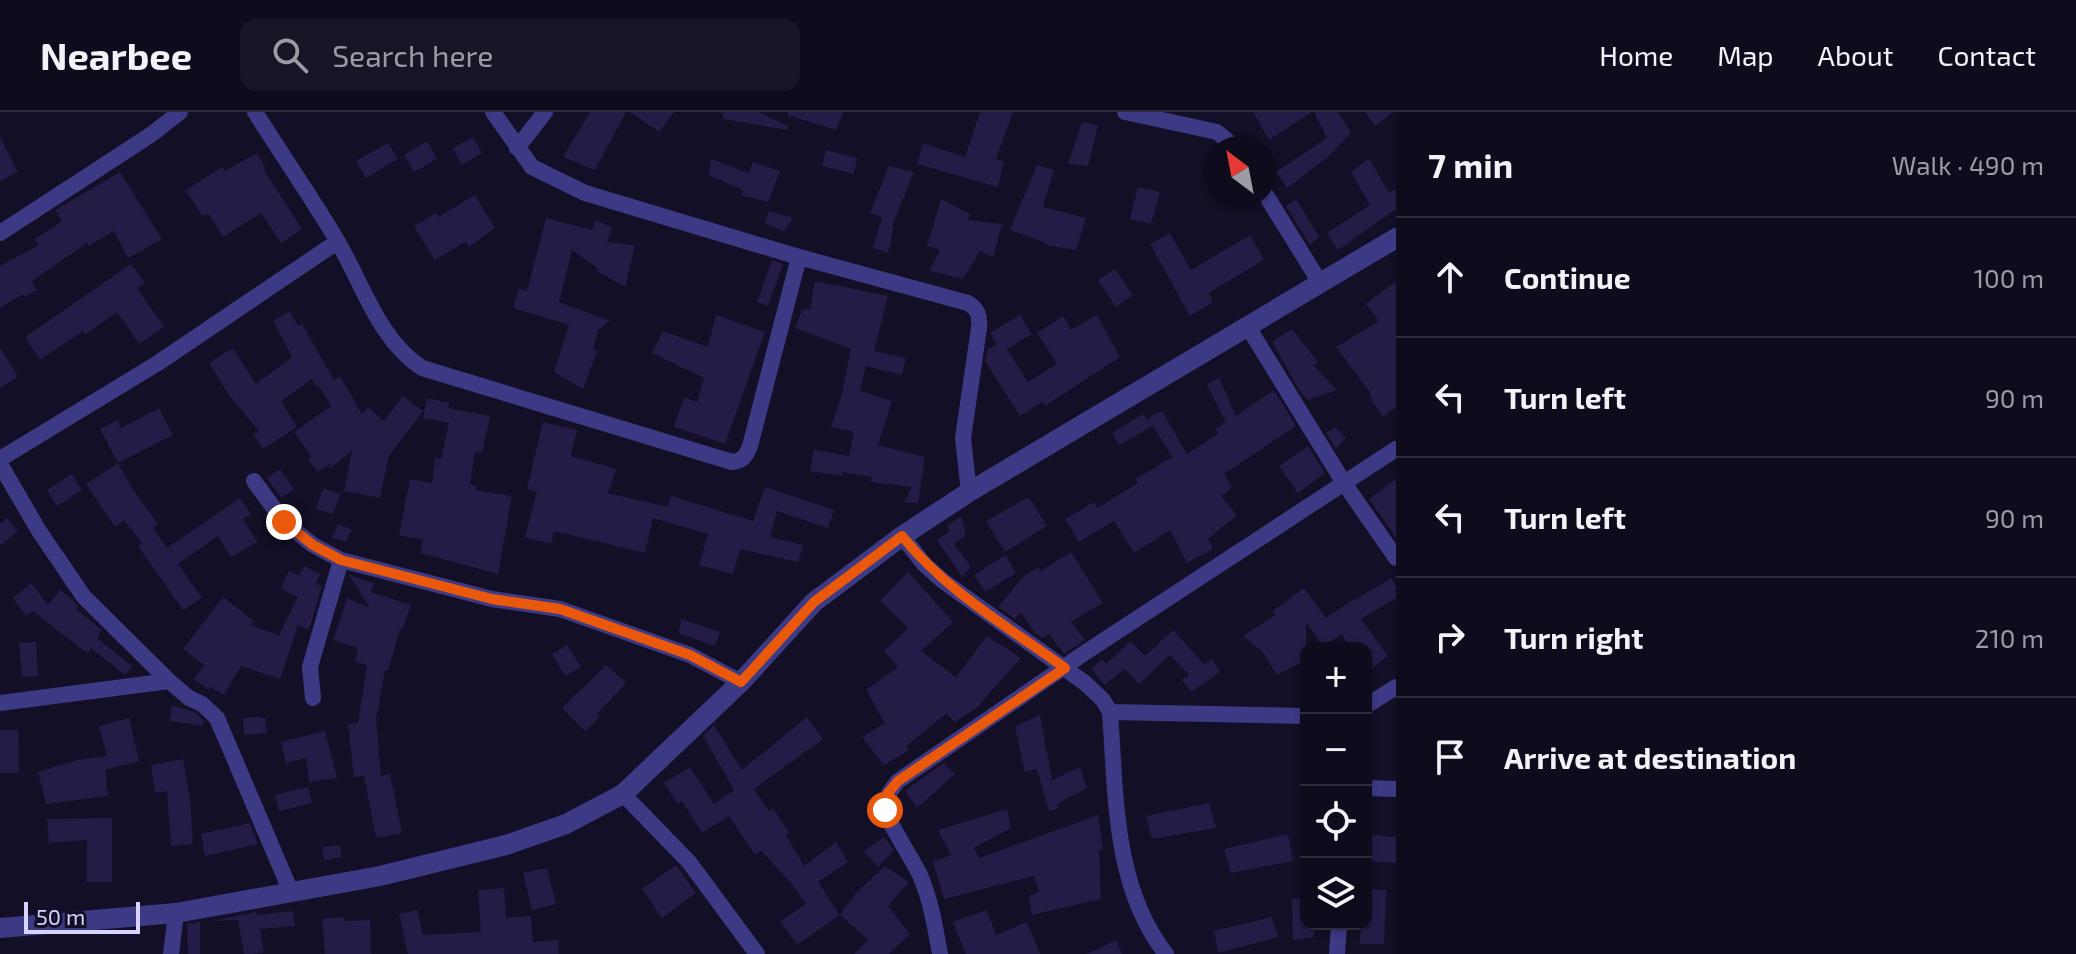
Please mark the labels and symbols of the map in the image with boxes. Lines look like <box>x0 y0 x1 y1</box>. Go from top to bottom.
north arrow <box>1204 136 1276 208</box>
route end <box>266 504 302 540</box>
route start <box>867 792 903 828</box>
scale bar <box>24 898 140 934</box>

